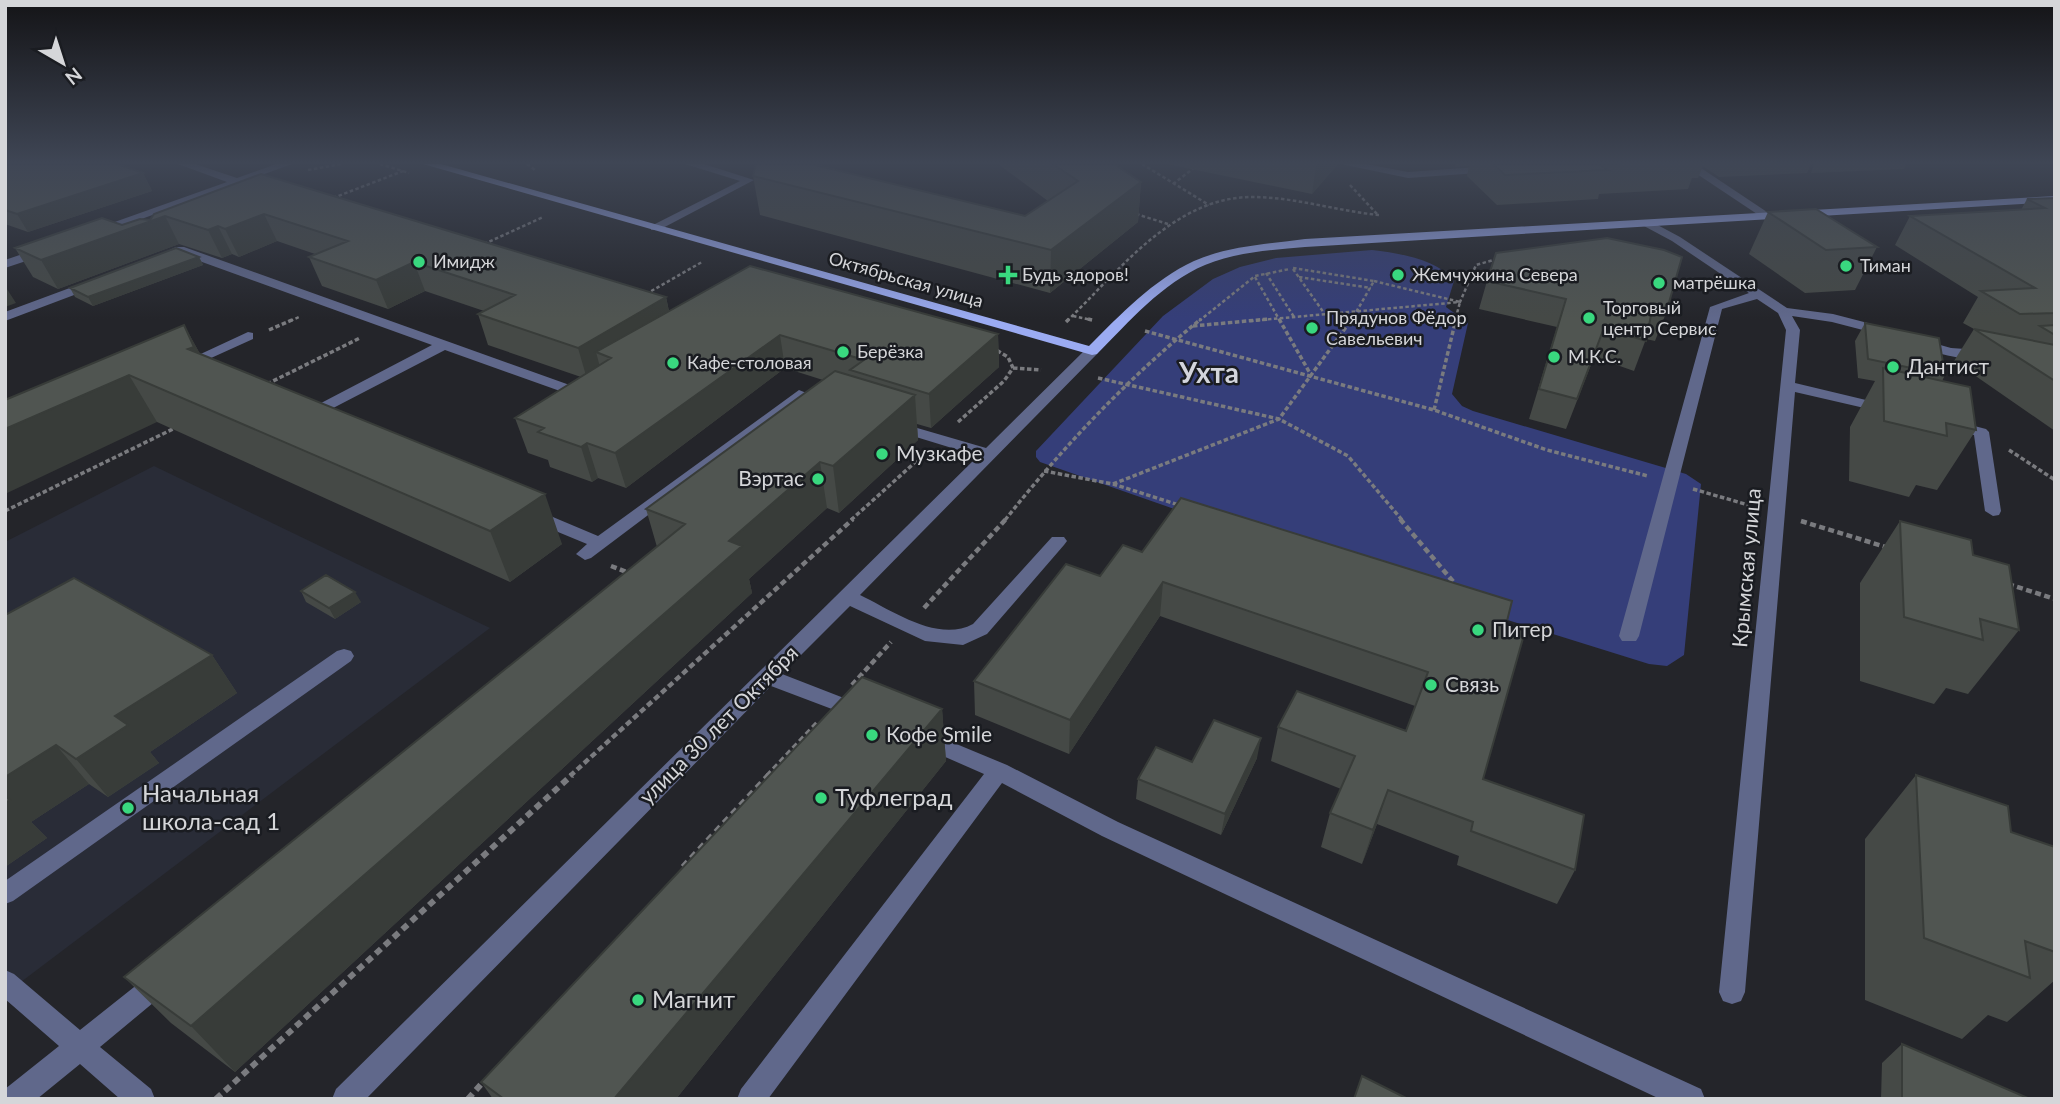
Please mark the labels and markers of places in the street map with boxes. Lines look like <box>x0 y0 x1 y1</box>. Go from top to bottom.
place label: Имидж <box>433 250 495 272</box>
marker: Имидж <box>411 254 427 270</box>
place label: Тиман <box>1860 254 1911 276</box>
marker: Тиман <box>1838 258 1854 274</box>
place label: Будь здоров! <box>1022 263 1129 285</box>
place label: Жемчужина Севера <box>1412 263 1578 285</box>
marker: Будь здоров! <box>1000 267 1016 283</box>
marker: Жемчужина Севера <box>1390 267 1406 283</box>
place label: матрёшка <box>1673 271 1756 293</box>
marker: матрёшка <box>1651 275 1667 291</box>
place label: Торговый центр Сервис <box>1603 296 1717 339</box>
place label: Прядунов Фёдор Савельевич <box>1326 306 1467 349</box>
marker: Торговый центр Сервис <box>1581 310 1597 326</box>
marker: Прядунов Фёдор Савельевич <box>1304 320 1320 336</box>
place label: Берёзка <box>857 340 924 362</box>
marker: Берёзка <box>835 344 851 360</box>
place label: М.К.С. <box>1568 345 1621 367</box>
marker: М.К.С. <box>1546 349 1562 365</box>
place label: Кафе-столовая <box>687 351 812 373</box>
place label: Дантист <box>1907 353 1989 378</box>
marker: Кафе-столовая <box>665 355 681 371</box>
marker: Дантист <box>1885 359 1901 375</box>
place label: Музкафе <box>896 440 983 465</box>
marker: Музкафе <box>874 446 890 462</box>
place label: Вэртас <box>738 465 804 490</box>
marker: Вэртас <box>810 471 826 487</box>
place label: Питер <box>1492 616 1552 641</box>
marker: Питер <box>1470 622 1486 638</box>
place label: Связь <box>1445 671 1499 696</box>
marker: Связь <box>1423 677 1439 693</box>
place label: Кофе Smile <box>886 721 992 746</box>
marker: Кофе Smile <box>864 727 880 743</box>
place label: Начальная школа-сад 1 <box>142 778 280 835</box>
place label: Туфлеград <box>835 782 953 811</box>
marker: Туфлеград <box>813 790 829 806</box>
marker: Начальная школа-сад 1 <box>120 800 136 816</box>
place label: Магнит <box>652 984 735 1013</box>
marker: Магнит <box>630 992 646 1008</box>

